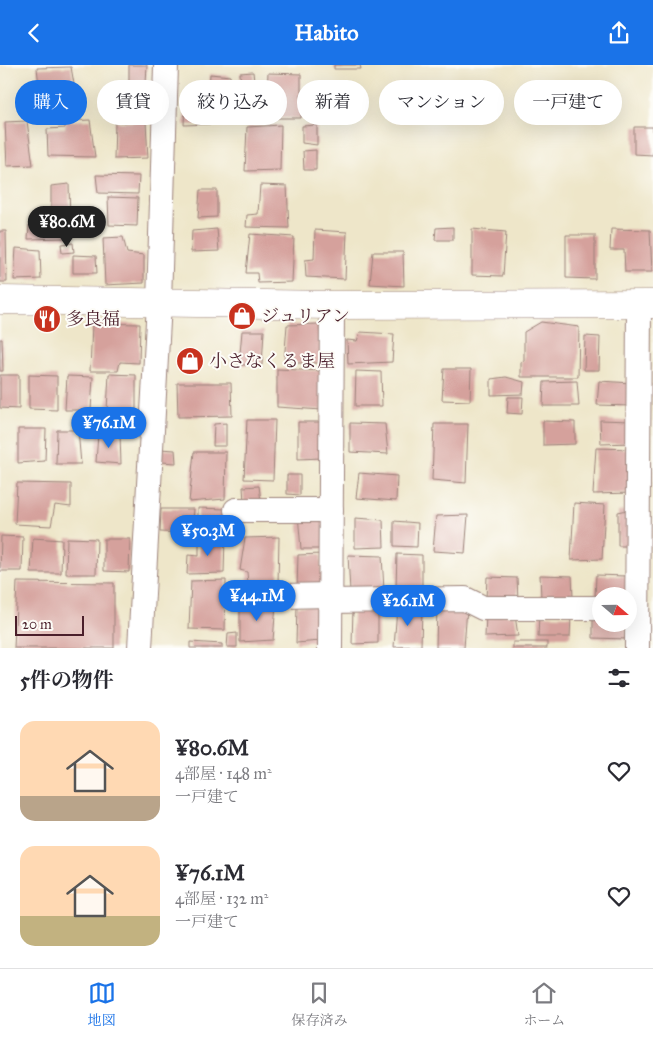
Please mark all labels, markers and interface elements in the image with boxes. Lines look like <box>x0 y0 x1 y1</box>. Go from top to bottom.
icon: back <box>20 19 48 47</box>
text: Habito <box>295 19 358 46</box>
icon: share <box>605 19 633 47</box>
chip: 購入 <box>15 80 87 125</box>
chip: 賃貸 <box>97 80 169 125</box>
chip: 絞り込み <box>179 80 287 125</box>
chip: 新着 <box>297 80 369 125</box>
chip: マンション <box>379 80 504 125</box>
chip: 一戸建て <box>514 80 622 125</box>
pin: ¥80.6M <box>26 205 108 248</box>
text: ¥80.6M <box>39 212 95 231</box>
shop icon: ジュリアン <box>227 301 257 331</box>
restaurant icon: 多良福 <box>32 304 62 334</box>
place label: ジュリアン <box>261 305 350 327</box>
place label: 多良福 <box>66 308 120 330</box>
shop icon: 小さなくるま屋 <box>175 346 205 376</box>
place label: 小さなくるま屋 <box>209 350 335 372</box>
pin: ¥76.1M <box>68 407 150 449</box>
text: ¥76.1M <box>82 413 136 432</box>
pin: ¥50.3M <box>167 515 249 557</box>
text: ¥50.3M <box>181 521 235 540</box>
pin: ¥44.1M <box>216 579 298 622</box>
pin: ¥26.1M <box>367 585 449 627</box>
text: ¥44.1M <box>230 586 284 605</box>
north arrow <box>592 587 638 633</box>
map controls <box>592 587 637 632</box>
text: ¥26.1M <box>382 591 434 610</box>
scale bar <box>15 613 84 636</box>
text: 20 m <box>22 616 52 633</box>
icon: filters <box>605 664 633 692</box>
text: 5件の物件 <box>20 667 114 693</box>
text: ¥80.6M <box>175 735 249 761</box>
icon: home <box>60 741 120 801</box>
icon: heart <box>605 757 633 785</box>
text: 4部屋 · 148 m² <box>175 764 272 783</box>
text: 一戸建て <box>175 787 239 806</box>
text: ¥76.1M <box>175 860 245 886</box>
icon: home <box>60 866 120 926</box>
icon: heart <box>605 882 633 910</box>
text: 4部屋 · 132 m² <box>175 889 268 908</box>
text: 一戸建て <box>175 912 239 931</box>
tab: 地図 <box>88 979 116 1029</box>
tab: 保存済み <box>291 979 347 1029</box>
tab: ホーム <box>523 979 565 1029</box>

